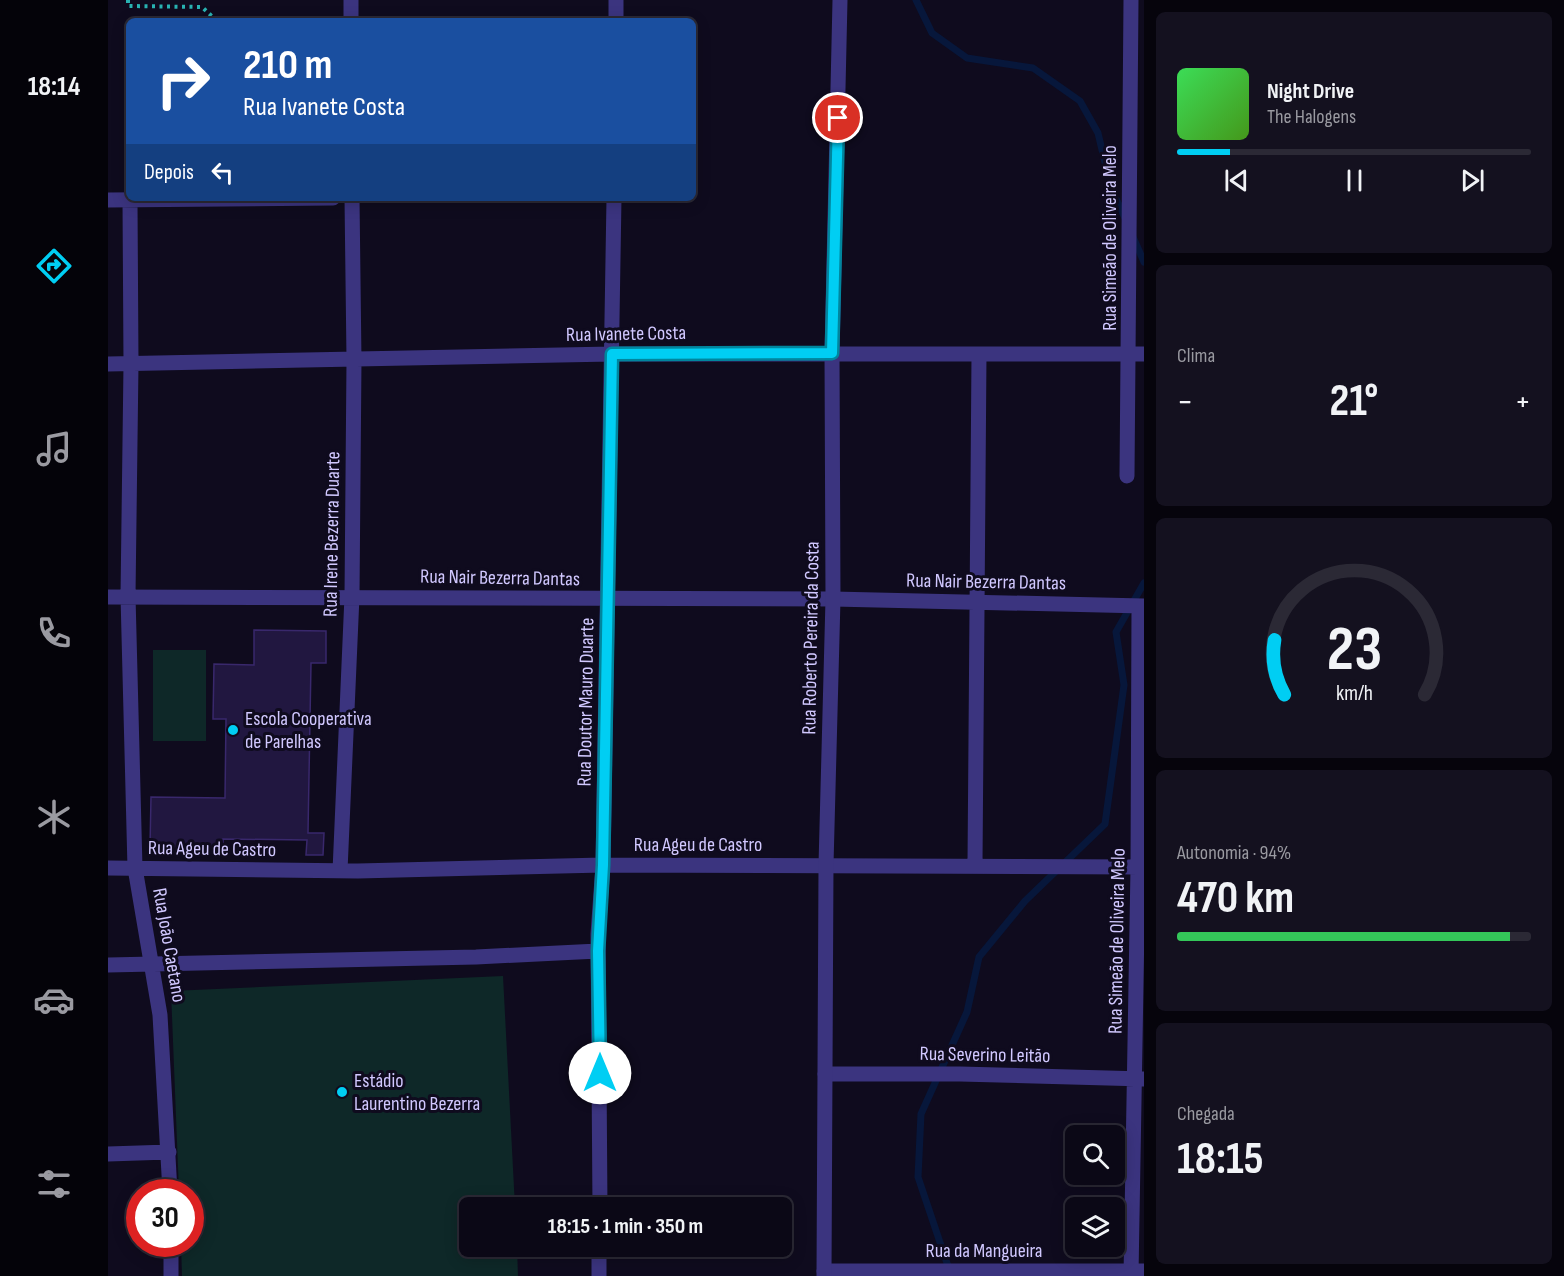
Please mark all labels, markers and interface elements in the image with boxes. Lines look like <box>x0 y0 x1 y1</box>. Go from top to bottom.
text: 210 m <box>243 40 332 91</box>
icon: right <box>144 42 222 120</box>
text: 18:14 <box>28 71 80 103</box>
text: Night Drive <box>1267 78 1354 105</box>
text: Rua Ivanete Costa <box>243 91 405 123</box>
pin <box>812 92 863 143</box>
icon: arrive <box>821 101 854 134</box>
text: The Halogens <box>1267 105 1356 129</box>
street label: Rua Simeão de Oliveira Melo <box>1098 145 1122 331</box>
icon: left <box>206 156 239 189</box>
text: Depois <box>144 159 194 186</box>
icon: previous <box>1220 164 1253 197</box>
icon: pause <box>1338 164 1371 197</box>
icon: next <box>1456 164 1489 197</box>
icon: directions <box>33 245 75 287</box>
street label: Rua Ivanete Costa <box>566 321 686 347</box>
text: Clima <box>1177 344 1215 368</box>
text: 21° <box>1330 374 1378 429</box>
text: − <box>1177 382 1193 422</box>
text: + <box>1515 382 1531 422</box>
icon: music <box>33 428 75 470</box>
street label: Rua Irene Bezerra Duarte <box>319 451 345 617</box>
street label: Rua Roberto Pereira da Costa <box>797 541 825 735</box>
street label: Rua Nair Bezerra Dantas <box>420 565 580 591</box>
street label: Rua Nair Bezerra Dantas <box>906 569 1066 595</box>
icon: phone <box>33 612 75 654</box>
text: 23 <box>1326 613 1382 688</box>
street label: Rua Doutor Mauro Duarte <box>573 617 599 787</box>
text: km/h <box>1335 681 1373 706</box>
place label: Escola Cooperativa de Parelhas <box>245 707 372 754</box>
marker: Escola Cooperativa de Parelhas <box>226 723 240 737</box>
icon: climate <box>33 796 75 838</box>
street label: Rua Ageu de Castro <box>634 833 762 857</box>
street label: Rua Ageu de Castro <box>148 836 276 862</box>
text: Autonomia · 94% <box>1177 841 1291 865</box>
street label: Rua Simeão de Oliveira Melo <box>1103 848 1131 1034</box>
text: 470 km <box>1177 871 1294 926</box>
street label: Rua João Caetano <box>147 886 191 1004</box>
icon: car <box>33 979 75 1021</box>
position arrow <box>568 1041 632 1105</box>
street label: Rua Severino Leitão <box>919 1042 1051 1068</box>
place label: Estádio Laurentino Bezerra <box>354 1069 480 1116</box>
marker: Estádio Laurentino Bezerra <box>335 1085 349 1099</box>
text: Chegada <box>1177 1102 1235 1126</box>
map controls <box>1065 1125 1125 1257</box>
button: search <box>1065 1125 1125 1185</box>
text: 18:15 <box>1177 1132 1263 1187</box>
icon: filters <box>33 1163 75 1205</box>
speed limit sign: 30 <box>126 1179 204 1257</box>
button: layers <box>1065 1197 1125 1257</box>
text: 18:15 · 1 min · 350 m <box>548 1213 703 1240</box>
street label: Rua da Mangueira <box>925 1239 1043 1263</box>

